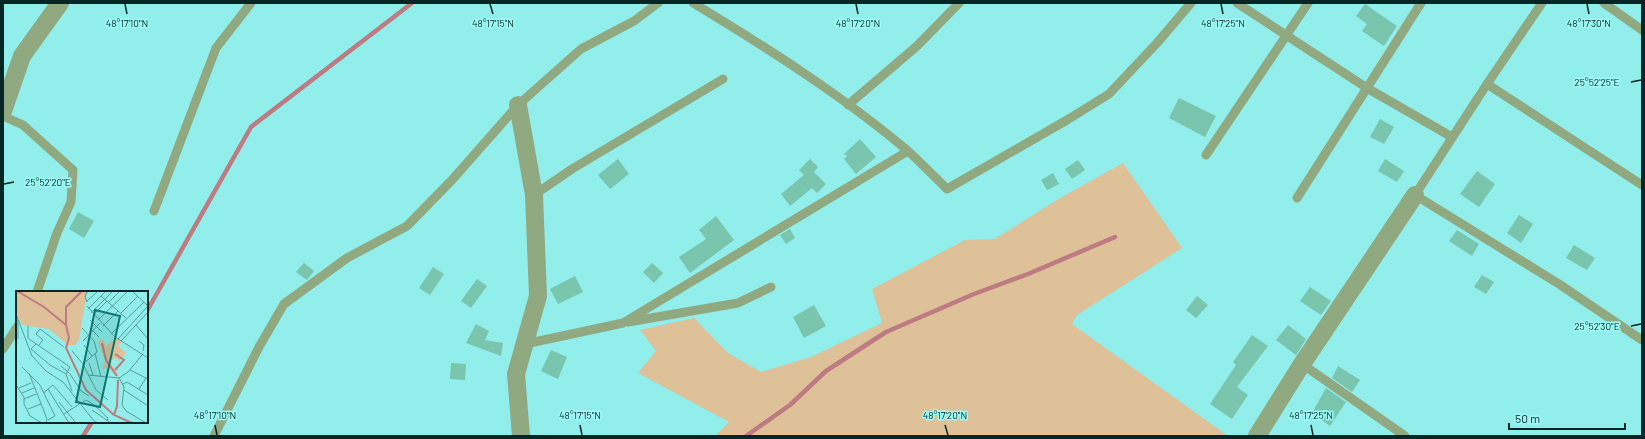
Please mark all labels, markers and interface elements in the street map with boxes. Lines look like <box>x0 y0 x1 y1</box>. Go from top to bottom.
text: 48°17'10"N <box>106 17 148 29</box>
text: 48°17'15"N <box>472 17 514 29</box>
text: 48°17'20"N <box>836 17 880 29</box>
text: 48°17'25"N <box>1201 17 1245 29</box>
text: 48°17'30"N <box>1567 17 1611 29</box>
text: 25°52'25"E <box>1574 76 1620 88</box>
text: 25°52'20"E <box>25 176 71 188</box>
inset map <box>16 291 148 423</box>
text: 25°52'30"E <box>1574 320 1620 332</box>
scale bar <box>1509 405 1625 431</box>
text: 48°17'10"N <box>194 409 236 421</box>
text: 48°17'15"N <box>559 409 601 421</box>
text: 48°17'20"N <box>923 409 967 421</box>
text: 48°17'25"N <box>1289 409 1333 421</box>
text: 50 m <box>1515 411 1540 425</box>

